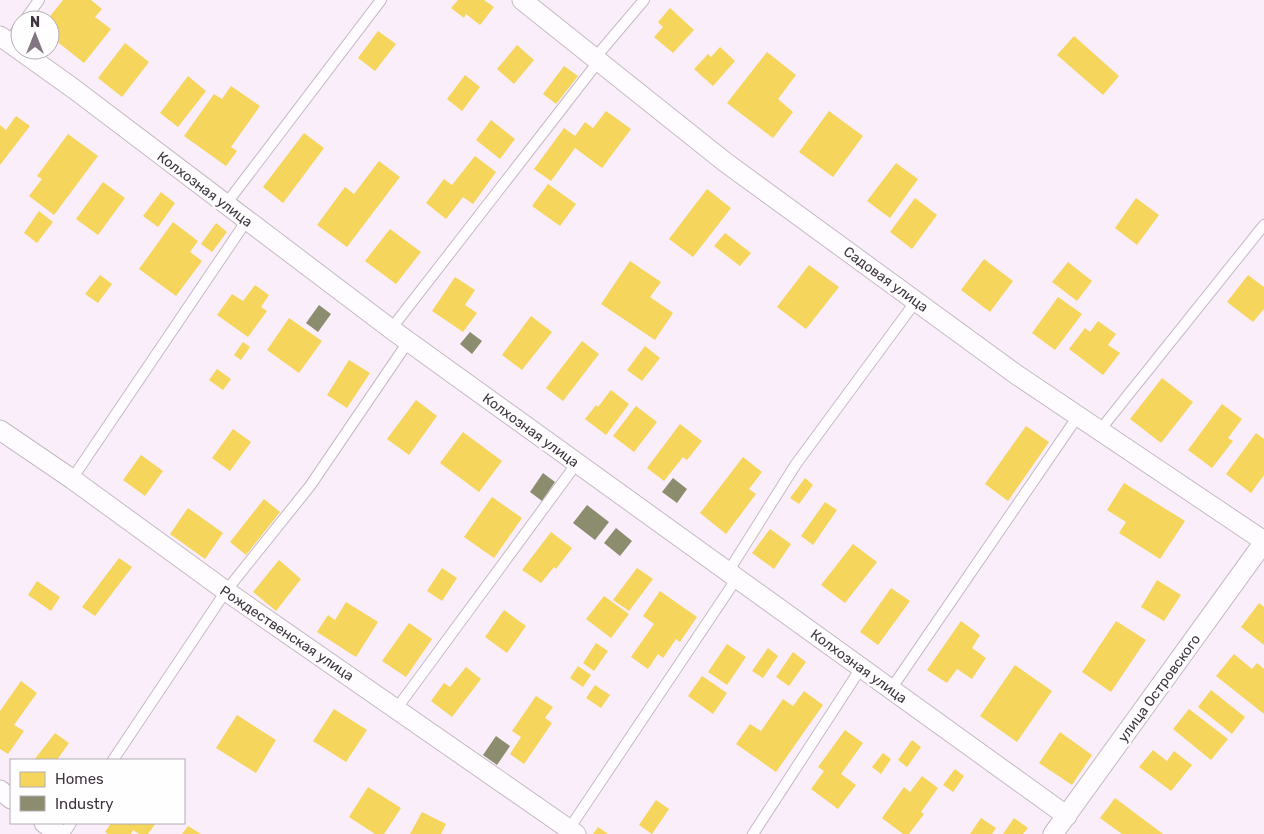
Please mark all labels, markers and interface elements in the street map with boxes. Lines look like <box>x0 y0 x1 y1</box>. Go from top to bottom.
north arrow <box>10 10 60 60</box>
text: N <box>30 14 40 31</box>
street label: Колхозная улица <box>154 148 256 231</box>
street label: Садовая улица <box>840 243 931 316</box>
street label: Колхозная улица <box>479 390 582 471</box>
street label: Рождественская улица <box>217 582 357 685</box>
street label: Колхозная улица <box>807 626 910 707</box>
street label: улица Островского <box>1115 631 1204 746</box>
legend <box>10 759 185 824</box>
text: Homes <box>55 770 104 788</box>
text: Industry <box>55 795 114 813</box>

